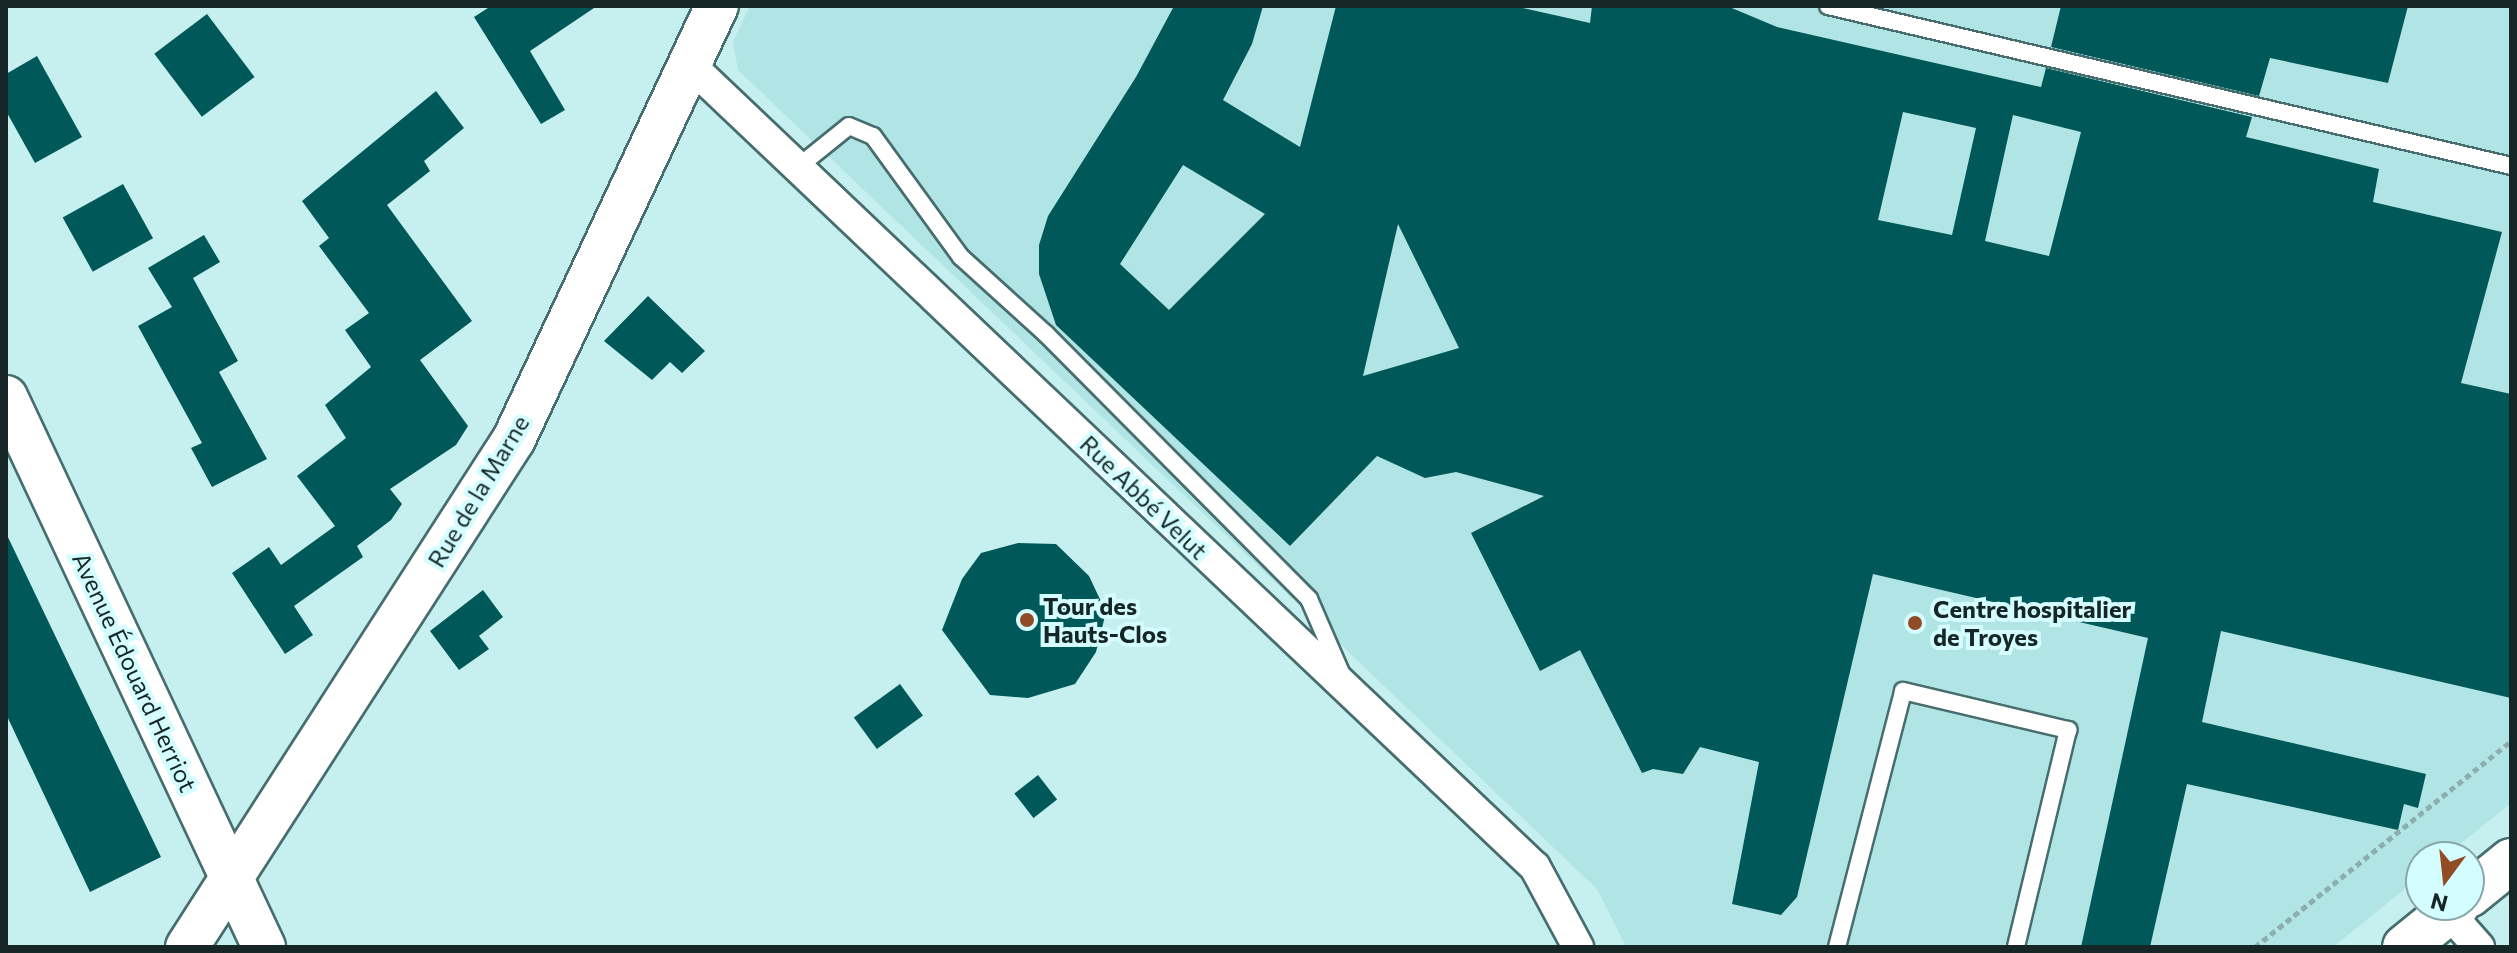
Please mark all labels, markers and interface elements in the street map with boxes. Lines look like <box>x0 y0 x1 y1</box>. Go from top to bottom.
street label: Rue de la Marne <box>421 410 535 572</box>
street label: Rue Abbé Velut <box>1074 429 1214 565</box>
street label: Avenue Édouard Herriot <box>67 548 203 796</box>
place label: Tour des Hauts-Clos <box>1043 592 1167 648</box>
place label: Centre hospitalier de Troyes <box>1933 595 2131 651</box>
marker: Tour des Hauts-Clos <box>1018 611 1036 629</box>
marker: Centre hospitalier de Troyes <box>1904 612 1926 634</box>
north arrow <box>2405 841 2485 921</box>
text: N <box>2428 888 2451 918</box>

